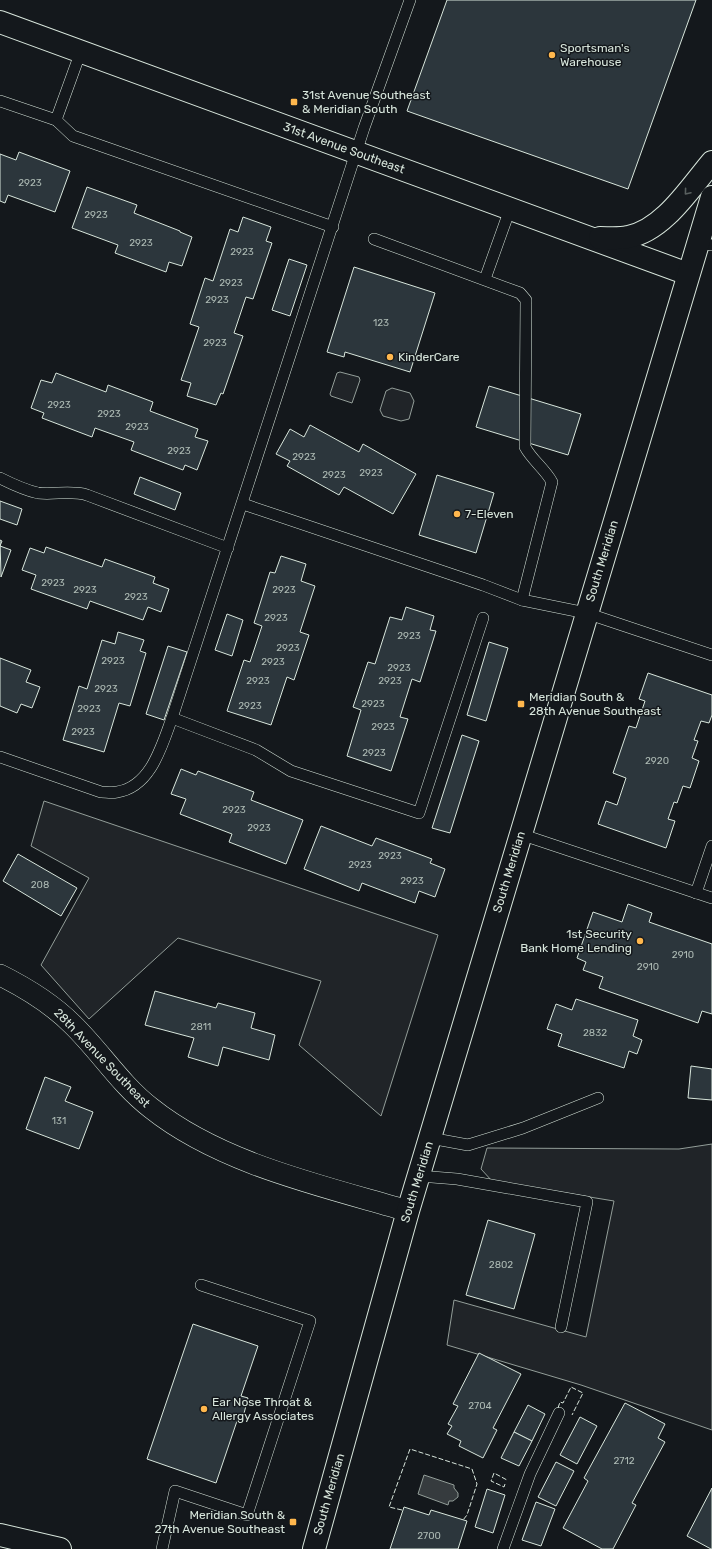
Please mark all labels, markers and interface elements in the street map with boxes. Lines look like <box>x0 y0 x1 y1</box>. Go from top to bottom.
place label: Sportsman's Warehouse <box>560 41 630 69</box>
marker: Sportsman's Warehouse <box>547 50 557 60</box>
place label: 31st Avenue Southeast & Meridian South <box>302 88 431 116</box>
marker: 31st Avenue Southeast & Meridian South <box>289 97 299 107</box>
street label: 31st Avenue Southeast <box>281 119 407 177</box>
house number: 2923 <box>18 177 42 189</box>
one-way arrow <box>684 187 691 195</box>
house number: 2923 <box>84 209 108 221</box>
house number: 2923 <box>129 237 153 249</box>
house number: 2923 <box>230 246 254 258</box>
house number: 2923 <box>219 277 243 289</box>
house number: 2923 <box>205 294 229 306</box>
house number: 123 <box>373 317 389 329</box>
house number: 2923 <box>203 337 227 349</box>
place label: KinderCare <box>398 350 460 364</box>
marker: KinderCare <box>385 352 395 362</box>
house number: 2923 <box>47 399 71 411</box>
house number: 2923 <box>97 408 121 420</box>
house number: 2923 <box>125 421 149 433</box>
house number: 2923 <box>167 445 191 457</box>
house number: 2923 <box>292 451 316 463</box>
house number: 2923 <box>359 467 383 479</box>
house number: 2923 <box>322 469 346 481</box>
place label: 7-Eleven <box>465 507 514 521</box>
marker: 7-Eleven <box>452 509 462 519</box>
street label: South Meridian <box>583 519 621 603</box>
house number: 2923 <box>41 577 65 589</box>
house number: 2923 <box>73 584 97 596</box>
house number: 2923 <box>272 584 296 596</box>
house number: 2923 <box>124 591 148 603</box>
house number: 2923 <box>264 612 288 624</box>
house number: 2923 <box>397 630 421 642</box>
house number: 2923 <box>276 642 300 654</box>
house number: 2923 <box>101 655 125 667</box>
house number: 2923 <box>261 656 285 668</box>
house number: 2923 <box>387 662 411 674</box>
house number: 2923 <box>246 675 270 687</box>
house number: 2923 <box>378 675 402 687</box>
house number: 2923 <box>94 683 118 695</box>
place label: Meridian South & 28th Avenue Southeast <box>529 690 661 718</box>
house number: 2923 <box>361 698 385 710</box>
marker: Meridian South & 28th Avenue Southeast <box>516 699 526 709</box>
house number: 2923 <box>238 700 262 712</box>
house number: 2923 <box>77 703 101 715</box>
house number: 2923 <box>371 721 395 733</box>
house number: 2923 <box>71 726 95 738</box>
house number: 2923 <box>362 747 386 759</box>
house number: 2920 <box>645 755 669 767</box>
house number: 2923 <box>222 804 246 816</box>
house number: 2923 <box>247 822 271 834</box>
street label: South Meridian <box>490 830 528 914</box>
house number: 2923 <box>378 850 402 862</box>
house number: 2923 <box>348 859 372 871</box>
house number: 2923 <box>400 875 424 887</box>
house number: 208 <box>31 879 49 891</box>
place label: 1st Security Bank Home Lending <box>520 927 632 955</box>
marker: 1st Security Bank Home Lending <box>635 936 645 946</box>
house number: 2910 <box>672 949 694 961</box>
house number: 2910 <box>637 961 659 973</box>
street label: 28th Avenue Southeast <box>51 1006 153 1111</box>
house number: 2811 <box>191 1021 211 1033</box>
house number: 2832 <box>583 1027 607 1039</box>
house number: 131 <box>52 1115 66 1127</box>
street label: South Meridian <box>398 1140 436 1224</box>
house number: 2802 <box>489 1259 513 1271</box>
place label: Ear Nose Throat & Allergy Associates <box>212 1395 314 1423</box>
house number: 2704 <box>468 1400 492 1412</box>
marker: Ear Nose Throat & Allergy Associates <box>199 1404 209 1414</box>
street label: South Meridian <box>311 1452 347 1536</box>
house number: 2712 <box>613 1455 635 1467</box>
place label: Meridian South & 27th Avenue Southeast <box>154 1508 286 1536</box>
marker: Meridian South & 27th Avenue Southeast <box>288 1517 298 1527</box>
house number: 2700 <box>417 1530 441 1542</box>

